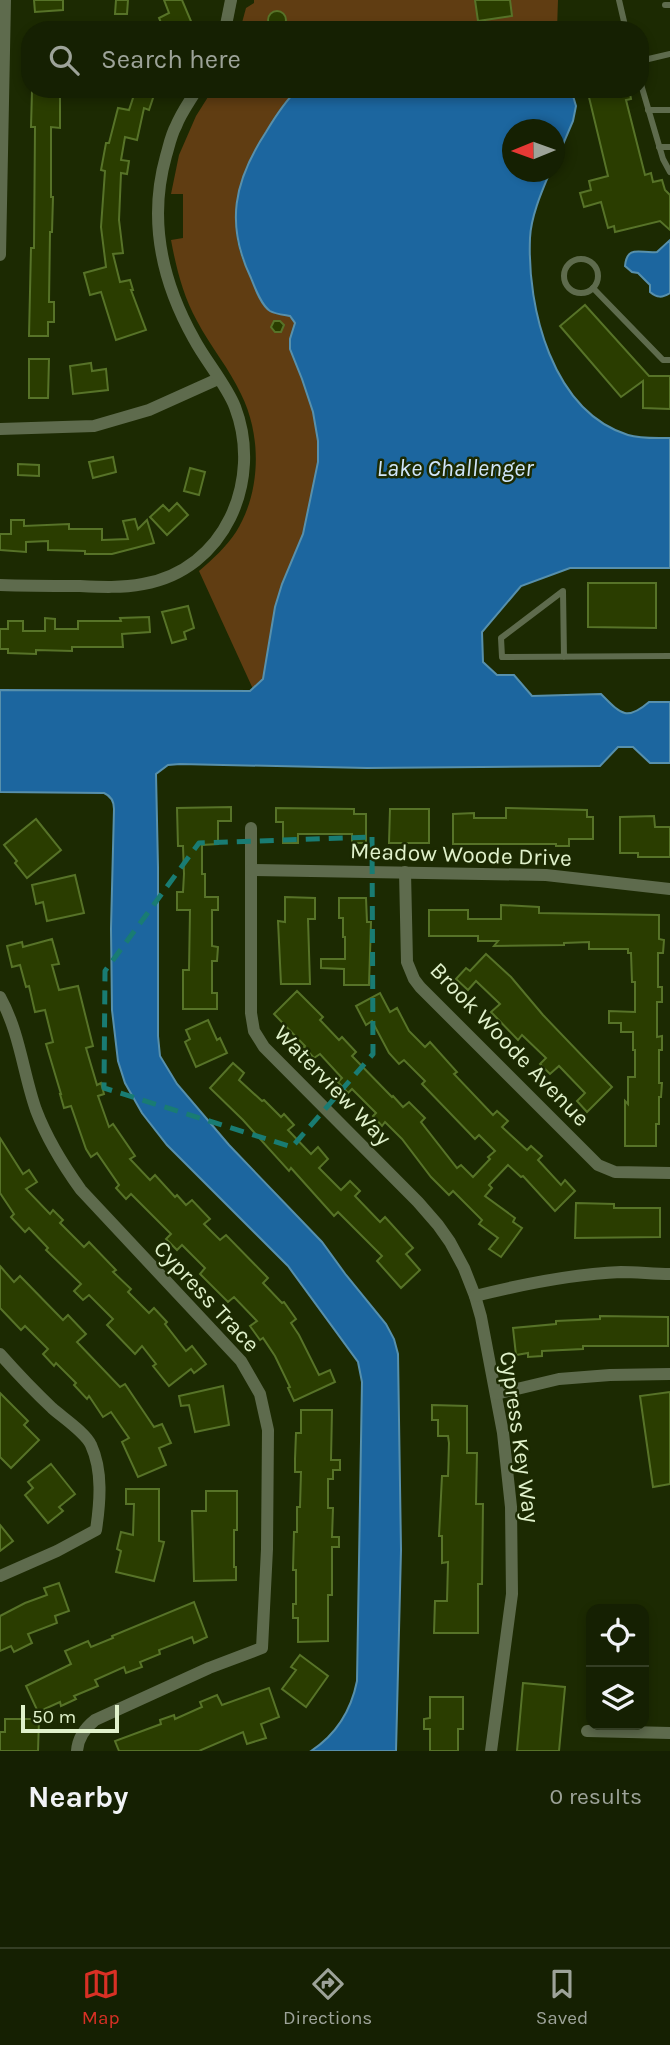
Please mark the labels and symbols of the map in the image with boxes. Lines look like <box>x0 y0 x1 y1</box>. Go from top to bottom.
north arrow <box>502 119 565 182</box>
water label: Lake Challenger <box>377 454 534 482</box>
street label: Meadow Woode Drive <box>350 837 572 872</box>
street label: Brook Woode Avenue <box>424 957 595 1132</box>
street label: Waterview Way <box>268 1020 397 1151</box>
street label: Cypress Trace <box>148 1235 265 1358</box>
street label: Cypress Key Way <box>494 1349 545 1525</box>
scale bar <box>21 1702 119 1734</box>

